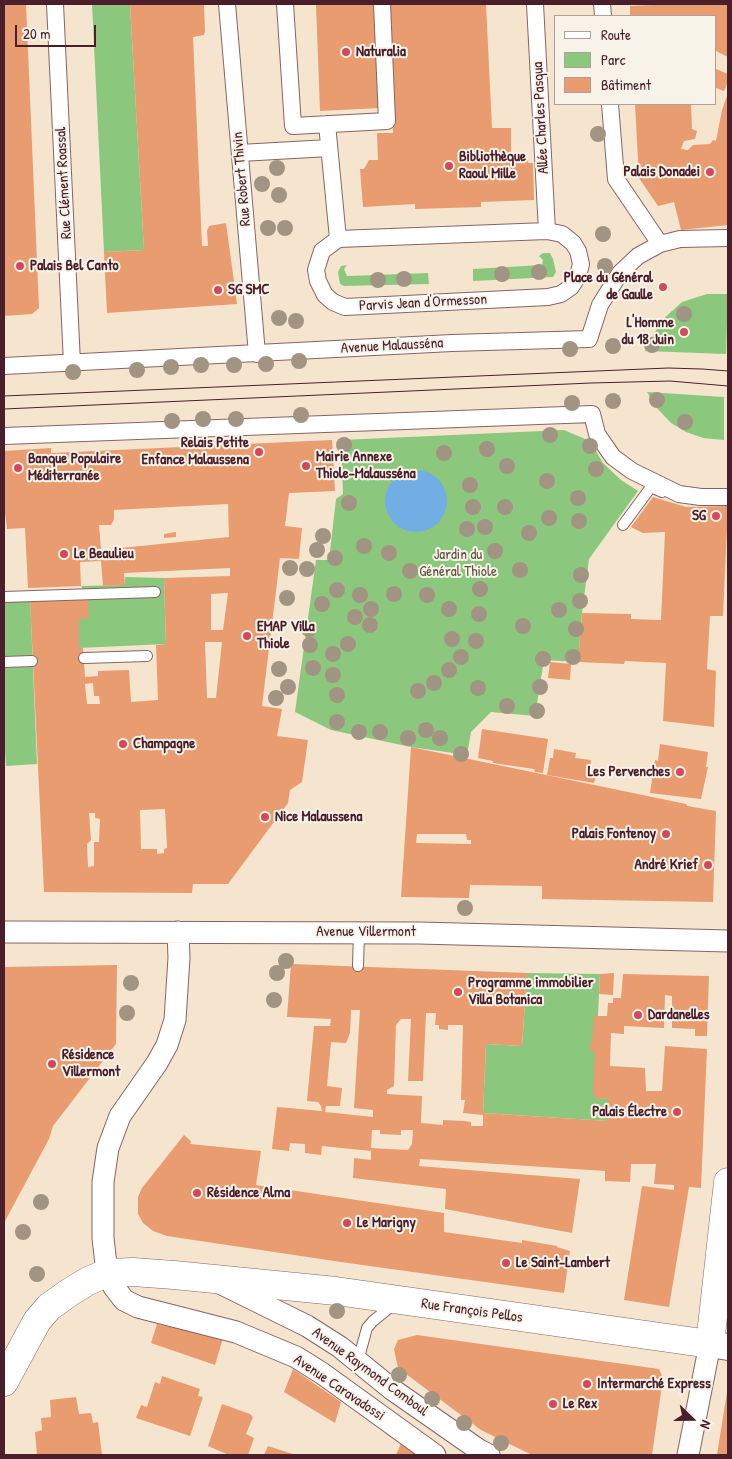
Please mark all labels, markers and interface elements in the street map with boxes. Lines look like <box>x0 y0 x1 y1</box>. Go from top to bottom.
scale bar <box>18 15 99 47</box>
legend <box>554 15 717 105</box>
text: 20 m <box>23 23 50 44</box>
text: Route <box>601 24 631 45</box>
place label: Naturalia <box>356 43 406 61</box>
marker: Naturalia <box>340 46 352 58</box>
text: Parc <box>601 49 626 70</box>
street label: Allée Charles Pasqua <box>529 61 553 175</box>
text: Bâtiment <box>601 74 651 95</box>
street label: Rue Clément Roassal <box>52 127 76 239</box>
street label: Rue Robert Thivin <box>229 131 255 227</box>
place label: Bibliothèque Raoul Mille <box>459 148 526 183</box>
marker: Bibliothèque Raoul Mille <box>443 160 455 172</box>
place label: Palais Donadei <box>623 163 700 181</box>
marker: Palais Donadei <box>704 166 716 178</box>
place label: Palais Bel Canto <box>30 257 119 275</box>
marker: Palais Bel Canto <box>14 260 26 272</box>
place label: Place du Général de Gaulle <box>564 269 653 304</box>
place label: SG SMC <box>228 281 270 299</box>
marker: Place du Général de Gaulle <box>657 281 669 293</box>
marker: SG SMC <box>212 284 224 296</box>
street label: Parvis Jean d'Ormesson <box>359 291 487 315</box>
place label: L'Homme du 18 Juin <box>622 314 674 349</box>
marker: L'Homme du 18 Juin <box>678 326 690 338</box>
street label: Avenue Malausséna <box>340 334 444 358</box>
place label: Relais Petite Enfance Malaussena <box>141 434 249 469</box>
marker: Relais Petite Enfance Malaussena <box>253 446 265 458</box>
place label: Mairie Annexe Thiole-Malausséna <box>316 448 416 483</box>
place label: Banque Populaire Méditerranée <box>28 450 121 485</box>
marker: Mairie Annexe Thiole-Malausséna <box>300 460 312 472</box>
marker: Banque Populaire Méditerranée <box>12 462 24 474</box>
place label: SG <box>692 507 706 525</box>
marker: SG <box>710 510 722 522</box>
place label: Le Beaulieu <box>74 545 134 563</box>
park label: Jardin du Général Thiole <box>419 546 497 581</box>
marker: Le Beaulieu <box>58 548 70 560</box>
place label: EMAP Villa Thiole <box>257 618 315 653</box>
marker: EMAP Villa Thiole <box>241 630 253 642</box>
place label: Champagne <box>133 735 195 753</box>
marker: Champagne <box>117 738 129 750</box>
place label: Les Pervenches <box>588 763 670 781</box>
marker: Les Pervenches <box>674 766 686 778</box>
place label: Nice Malaussena <box>275 808 362 826</box>
marker: Nice Malaussena <box>259 811 271 823</box>
place label: Palais Fontenoy <box>572 825 656 843</box>
marker: Palais Fontenoy <box>660 828 672 840</box>
place label: André Krief <box>635 856 698 874</box>
marker: André Krief <box>702 859 714 871</box>
street label: Avenue Villermont <box>316 923 416 941</box>
place label: Programme immobilier Villa Botanica <box>468 974 594 1009</box>
marker: Programme immobilier Villa Botanica <box>452 986 464 998</box>
place label: Dardanelles <box>648 1006 709 1024</box>
marker: Dardanelles <box>632 1009 644 1021</box>
place label: Résidence Villermont <box>62 1046 120 1081</box>
marker: Résidence Villermont <box>46 1058 58 1070</box>
place label: Palais Électre <box>592 1103 667 1121</box>
marker: Palais Électre <box>671 1106 683 1118</box>
place label: Résidence Alma <box>207 1184 290 1202</box>
marker: Résidence Alma <box>191 1187 203 1199</box>
place label: Le Marigny <box>357 1214 416 1232</box>
marker: Le Marigny <box>341 1217 353 1229</box>
place label: Le Saint-Lambert <box>516 1254 610 1272</box>
marker: Le Saint-Lambert <box>500 1257 512 1269</box>
street label: Rue François Pellos <box>420 1295 524 1327</box>
street label: Avenue Raymond Comboul <box>308 1324 432 1420</box>
street label: Avenue Caravadossi <box>290 1351 388 1425</box>
place label: Intermarché Express <box>597 1375 711 1393</box>
marker: Intermarché Express <box>581 1378 593 1390</box>
north arrow <box>667 1394 717 1444</box>
place label: Le Rex <box>563 1395 597 1413</box>
marker: Le Rex <box>547 1398 559 1410</box>
text: N <box>696 1418 717 1432</box>

